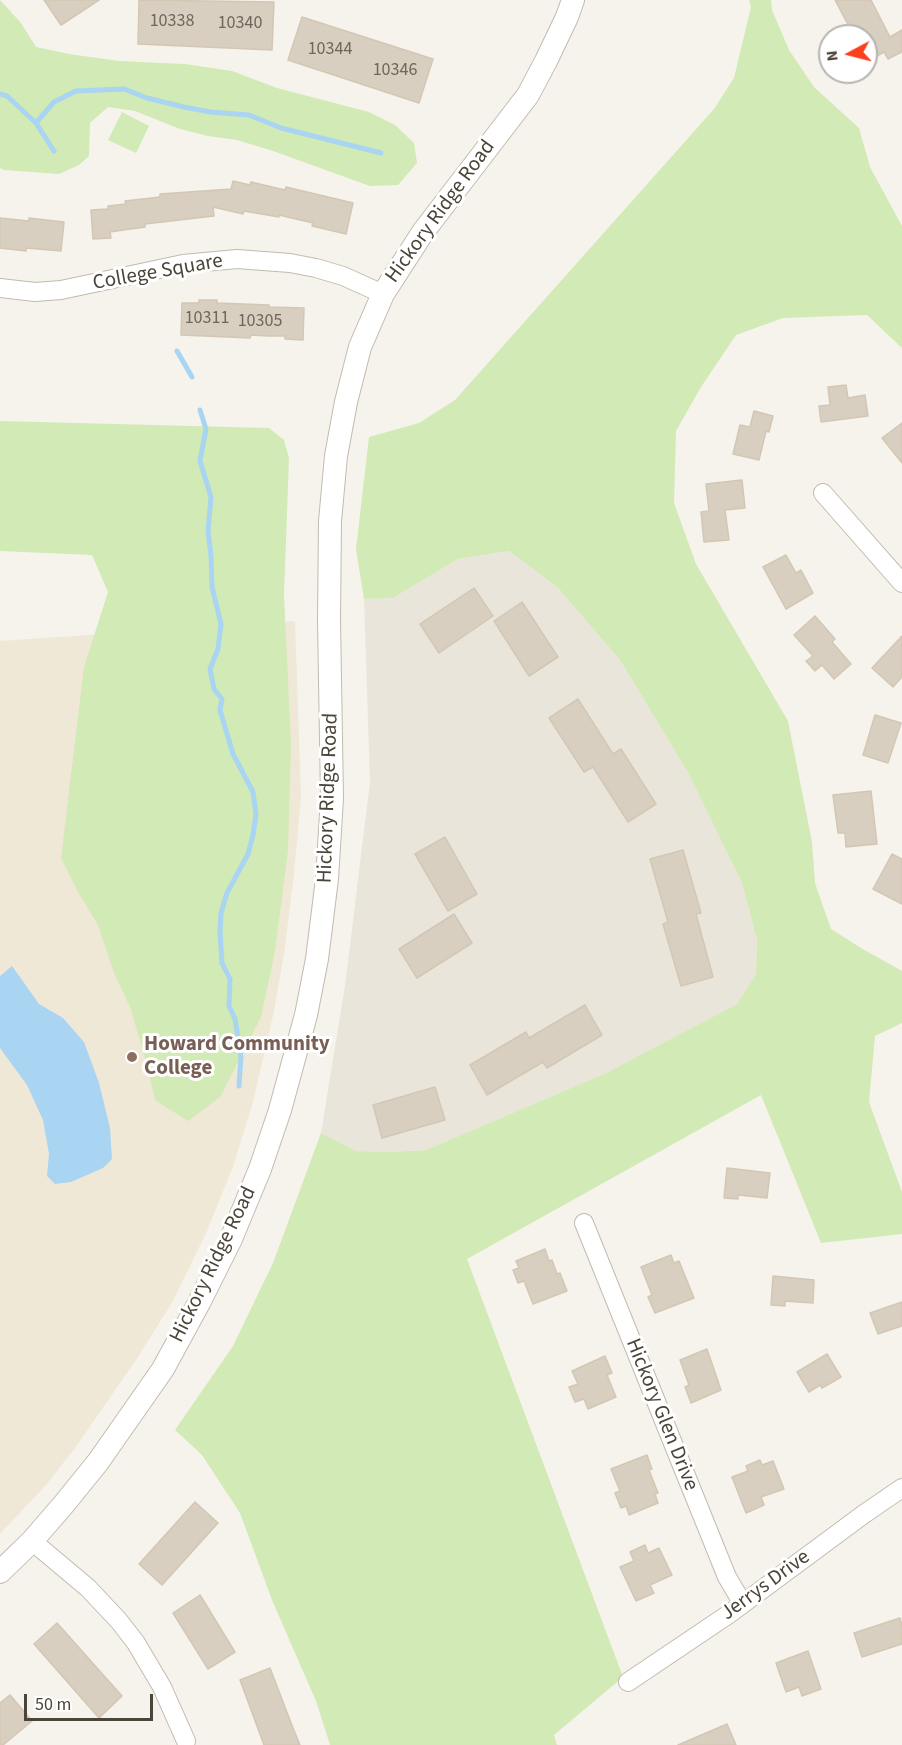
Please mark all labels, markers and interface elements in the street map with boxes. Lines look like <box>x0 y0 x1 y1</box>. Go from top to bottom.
house number: 10338 <box>150 11 194 33</box>
house number: 10340 <box>218 13 262 35</box>
north arrow <box>818 24 878 84</box>
house number: 10344 <box>308 39 352 61</box>
text: N <box>821 49 844 63</box>
house number: 10346 <box>373 60 417 82</box>
street label: Hickory Ridge Road <box>381 136 501 288</box>
street label: College Square <box>91 249 225 297</box>
house number: 10311 <box>185 308 229 330</box>
house number: 10305 <box>238 311 282 333</box>
street label: Hickory Ridge Road <box>313 712 345 884</box>
place label: Howard Community College <box>144 1032 330 1082</box>
marker: Howard Community College <box>125 1050 139 1064</box>
street label: Hickory Ridge Road <box>165 1183 263 1347</box>
street label: Hickory Glen Drive <box>619 1335 703 1495</box>
street label: Jerrys Drive <box>717 1545 815 1627</box>
scale bar <box>27 1682 156 1720</box>
text: 50 m <box>35 1692 71 1717</box>

